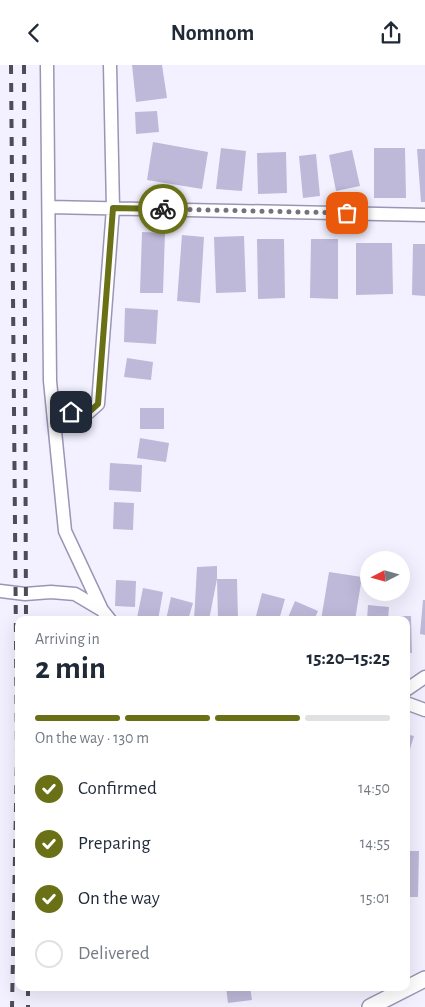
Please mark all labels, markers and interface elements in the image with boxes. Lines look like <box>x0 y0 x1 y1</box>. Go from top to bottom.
icon: back <box>20 19 48 47</box>
icon: share <box>377 19 405 47</box>
text: Nomnom <box>171 22 254 44</box>
courier <box>138 184 188 234</box>
pin <box>326 192 368 234</box>
icon: bike <box>149 195 177 223</box>
icon: bag <box>333 199 361 227</box>
pin <box>50 391 92 433</box>
icon: home <box>57 398 85 426</box>
north arrow <box>360 551 410 601</box>
map controls <box>360 551 410 601</box>
text: Arriving in <box>35 631 100 647</box>
text: 15:20–15:25 <box>306 649 390 668</box>
text: 2 min <box>35 652 106 684</box>
text: On the way · 130 m <box>35 730 149 746</box>
icon: check <box>35 775 63 803</box>
text: Confirmed <box>78 779 157 798</box>
text: 14:50 <box>358 780 390 796</box>
icon: check <box>35 830 63 858</box>
text: Preparing <box>78 834 151 853</box>
text: 14:55 <box>360 835 390 851</box>
icon: check <box>35 885 63 913</box>
text: On the way <box>78 889 160 908</box>
text: 15:01 <box>360 890 390 906</box>
text: Delivered <box>78 944 150 963</box>

